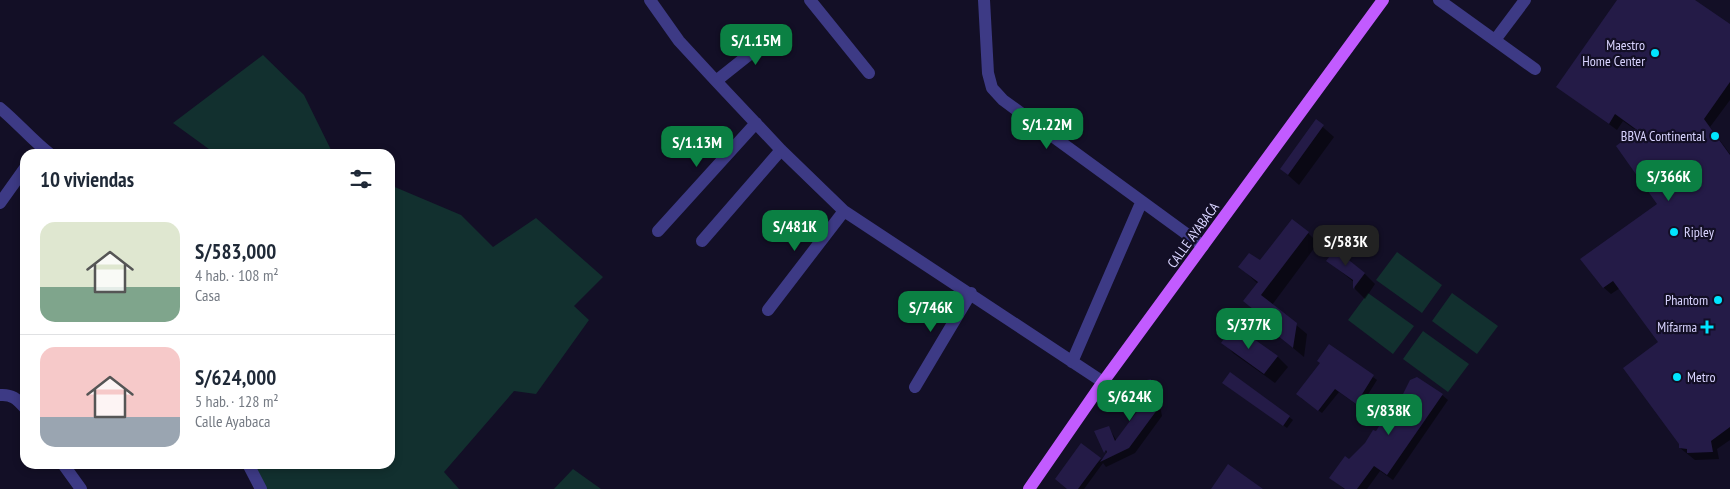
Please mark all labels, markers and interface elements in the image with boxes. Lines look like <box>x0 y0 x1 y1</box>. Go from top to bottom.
pin: S/1.15M <box>710 23 802 66</box>
text: S/1.15M <box>731 30 781 50</box>
place label: Maestro Home Center <box>1582 36 1645 70</box>
marker: Maestro Home Center <box>1649 47 1661 59</box>
pin: S/1.22M <box>1001 108 1093 150</box>
text: S/1.22M <box>1022 114 1072 134</box>
pin: S/1.13M <box>651 126 743 168</box>
place label: BBVA Continental <box>1621 127 1706 145</box>
marker: BBVA Continental <box>1709 130 1721 142</box>
text: S/1.13M <box>672 132 722 152</box>
pin: S/366K <box>1628 160 1710 202</box>
icon: filters <box>347 165 375 193</box>
text: 10 viviendas <box>40 166 134 193</box>
text: S/366K <box>1647 166 1691 186</box>
street label: CALLE AYABACA <box>1163 198 1223 271</box>
pin: S/481K <box>754 210 836 252</box>
text: S/481K <box>773 216 817 236</box>
place label: Ripley <box>1684 223 1715 241</box>
pin: S/583K <box>1305 224 1387 267</box>
marker: Ripley <box>1668 226 1680 238</box>
text: S/583K <box>1324 231 1368 251</box>
text: S/583,000 <box>195 238 276 265</box>
icon: home <box>80 242 140 302</box>
text: 4 hab. · 108 m² <box>195 265 279 285</box>
text: Casa <box>195 285 220 305</box>
pin: S/746K <box>890 290 972 333</box>
place label: Phantom <box>1665 291 1708 309</box>
marker: Phantom <box>1712 294 1724 306</box>
text: S/746K <box>909 297 953 317</box>
pin: S/377K <box>1208 308 1290 350</box>
text: S/377K <box>1227 314 1271 334</box>
place label: Mifarma <box>1657 318 1697 336</box>
marker: Mifarma <box>1701 321 1713 333</box>
text: S/624,000 <box>195 364 276 391</box>
icon: home <box>80 367 140 427</box>
place label: Metro <box>1687 368 1715 386</box>
marker: Metro <box>1671 371 1683 383</box>
pin: S/624K <box>1089 380 1171 422</box>
text: S/624K <box>1108 386 1152 406</box>
text: 5 hab. · 128 m² <box>195 391 279 411</box>
pin: S/838K <box>1348 394 1430 436</box>
text: S/838K <box>1367 400 1411 420</box>
text: Calle Ayabaca <box>195 411 270 431</box>

